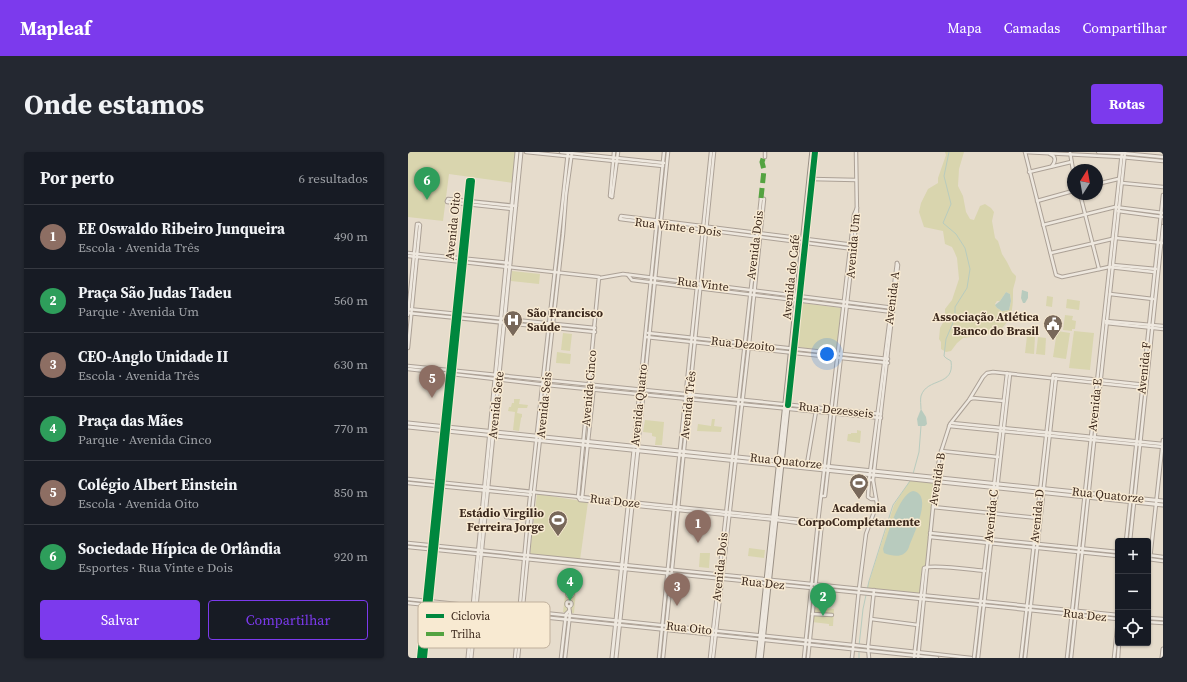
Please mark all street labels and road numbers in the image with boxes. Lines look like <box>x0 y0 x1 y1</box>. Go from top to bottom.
street label: Avenida Oito <box>441 191 465 261</box>
street label: Avenida Dois <box>743 210 767 280</box>
street label: Avenida Um <box>842 213 864 279</box>
street label: Rua Vinte e Dois <box>634 214 722 240</box>
street label: Avenida do Café <box>779 234 803 320</box>
street label: Avenida A <box>881 270 903 326</box>
street label: Rua Vinte <box>676 273 730 295</box>
street label: Rua Dezoito <box>710 333 776 355</box>
street label: Avenida F <box>1133 341 1155 395</box>
street label: Avenida Cinco <box>578 349 600 427</box>
street label: Avenida Quatro <box>627 363 651 447</box>
street label: Avenida Sete <box>484 370 508 440</box>
street label: Avenida Três <box>676 370 700 440</box>
street label: Avenida Seis <box>533 371 555 439</box>
street label: Avenida E <box>1084 378 1106 432</box>
street label: Rua Dezesseis <box>798 398 874 422</box>
street label: Rua Quatorze <box>749 449 823 473</box>
street label: Avenida B <box>925 451 949 507</box>
street label: Rua Quatorze <box>1071 483 1145 507</box>
street label: Avenida C <box>980 488 1002 543</box>
street label: Avenida D <box>1026 488 1048 544</box>
street label: Rua Doze <box>589 490 641 512</box>
street label: Avenida Dois <box>708 532 732 602</box>
street label: Rua Dez <box>740 573 786 593</box>
street label: Rua Dez <box>1062 605 1108 625</box>
street label: Rua Oito <box>665 618 713 638</box>

